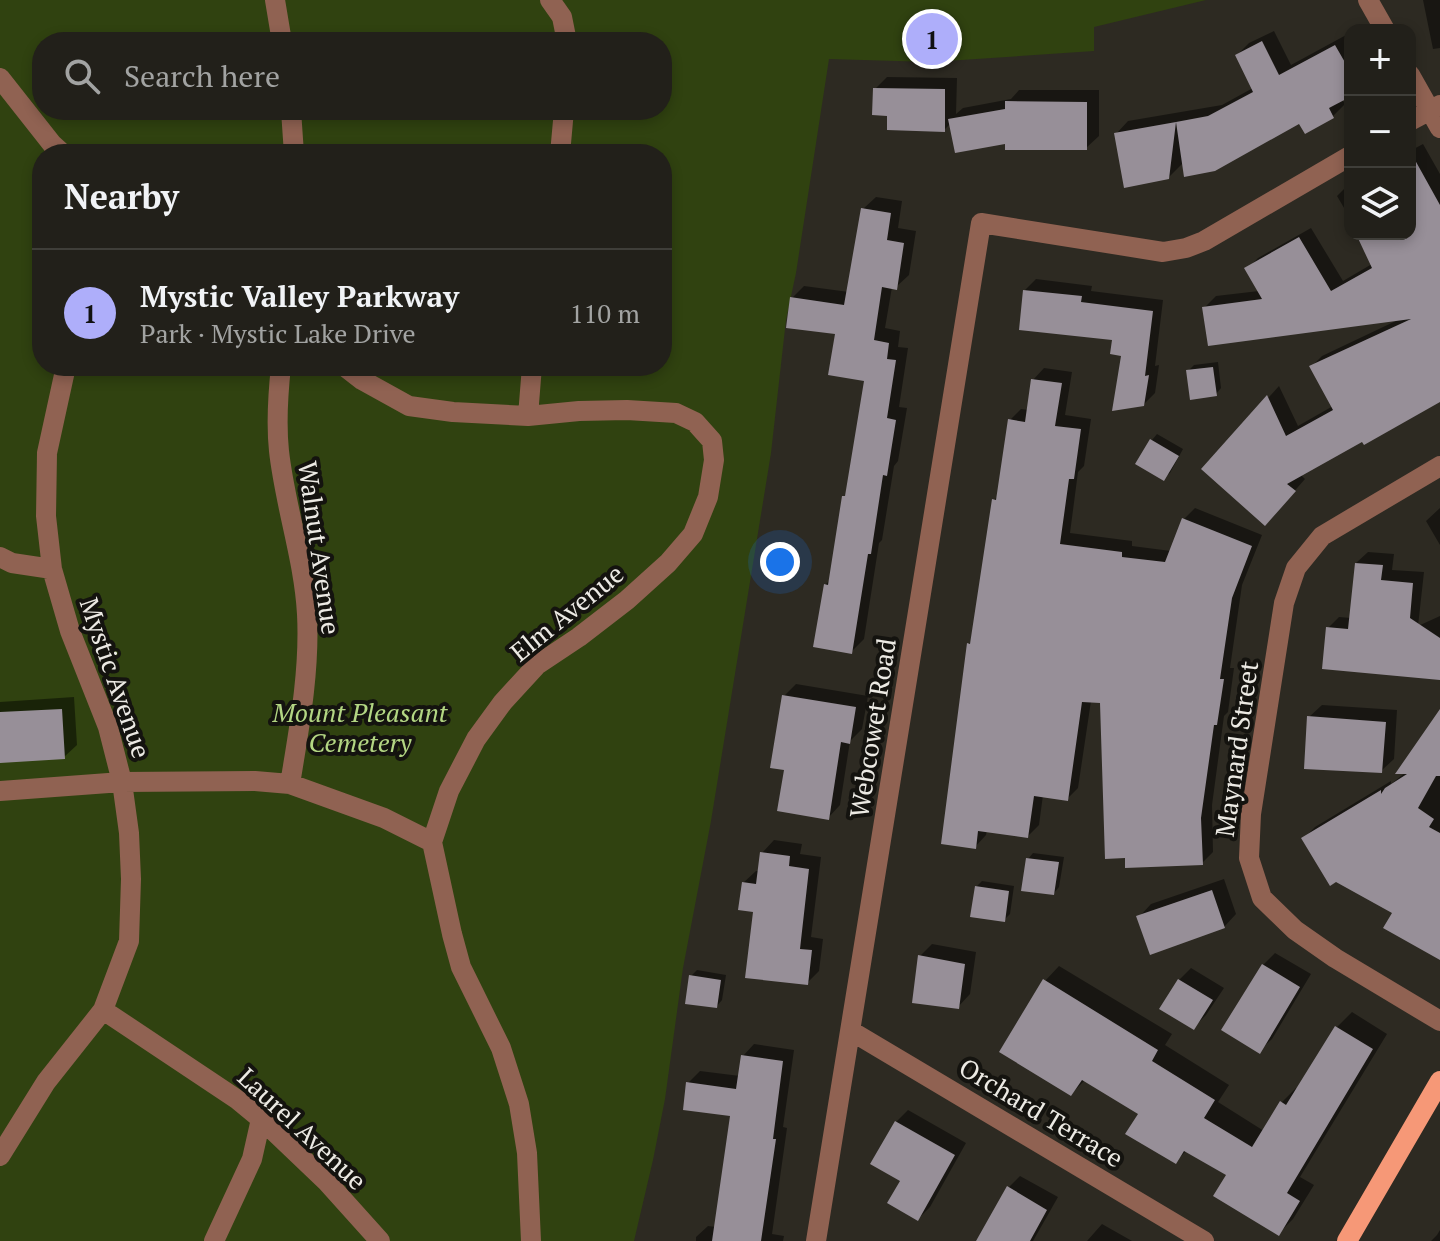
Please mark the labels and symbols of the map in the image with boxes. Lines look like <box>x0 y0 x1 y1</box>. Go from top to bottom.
pin: 1 <box>906 9 958 69</box>
street label: Walnut Avenue <box>291 459 349 637</box>
your location <box>760 542 800 582</box>
street label: Elm Avenue <box>503 556 630 668</box>
street label: Mystic Avenue <box>73 593 159 762</box>
street label: Webcowet Road <box>841 636 903 820</box>
street label: Maynard Street <box>1207 658 1265 839</box>
park label: Mount Pleasant Cemetery <box>271 695 449 759</box>
street label: Orchard Terrace <box>953 1050 1130 1175</box>
street label: Laurel Avenue <box>231 1060 374 1197</box>

